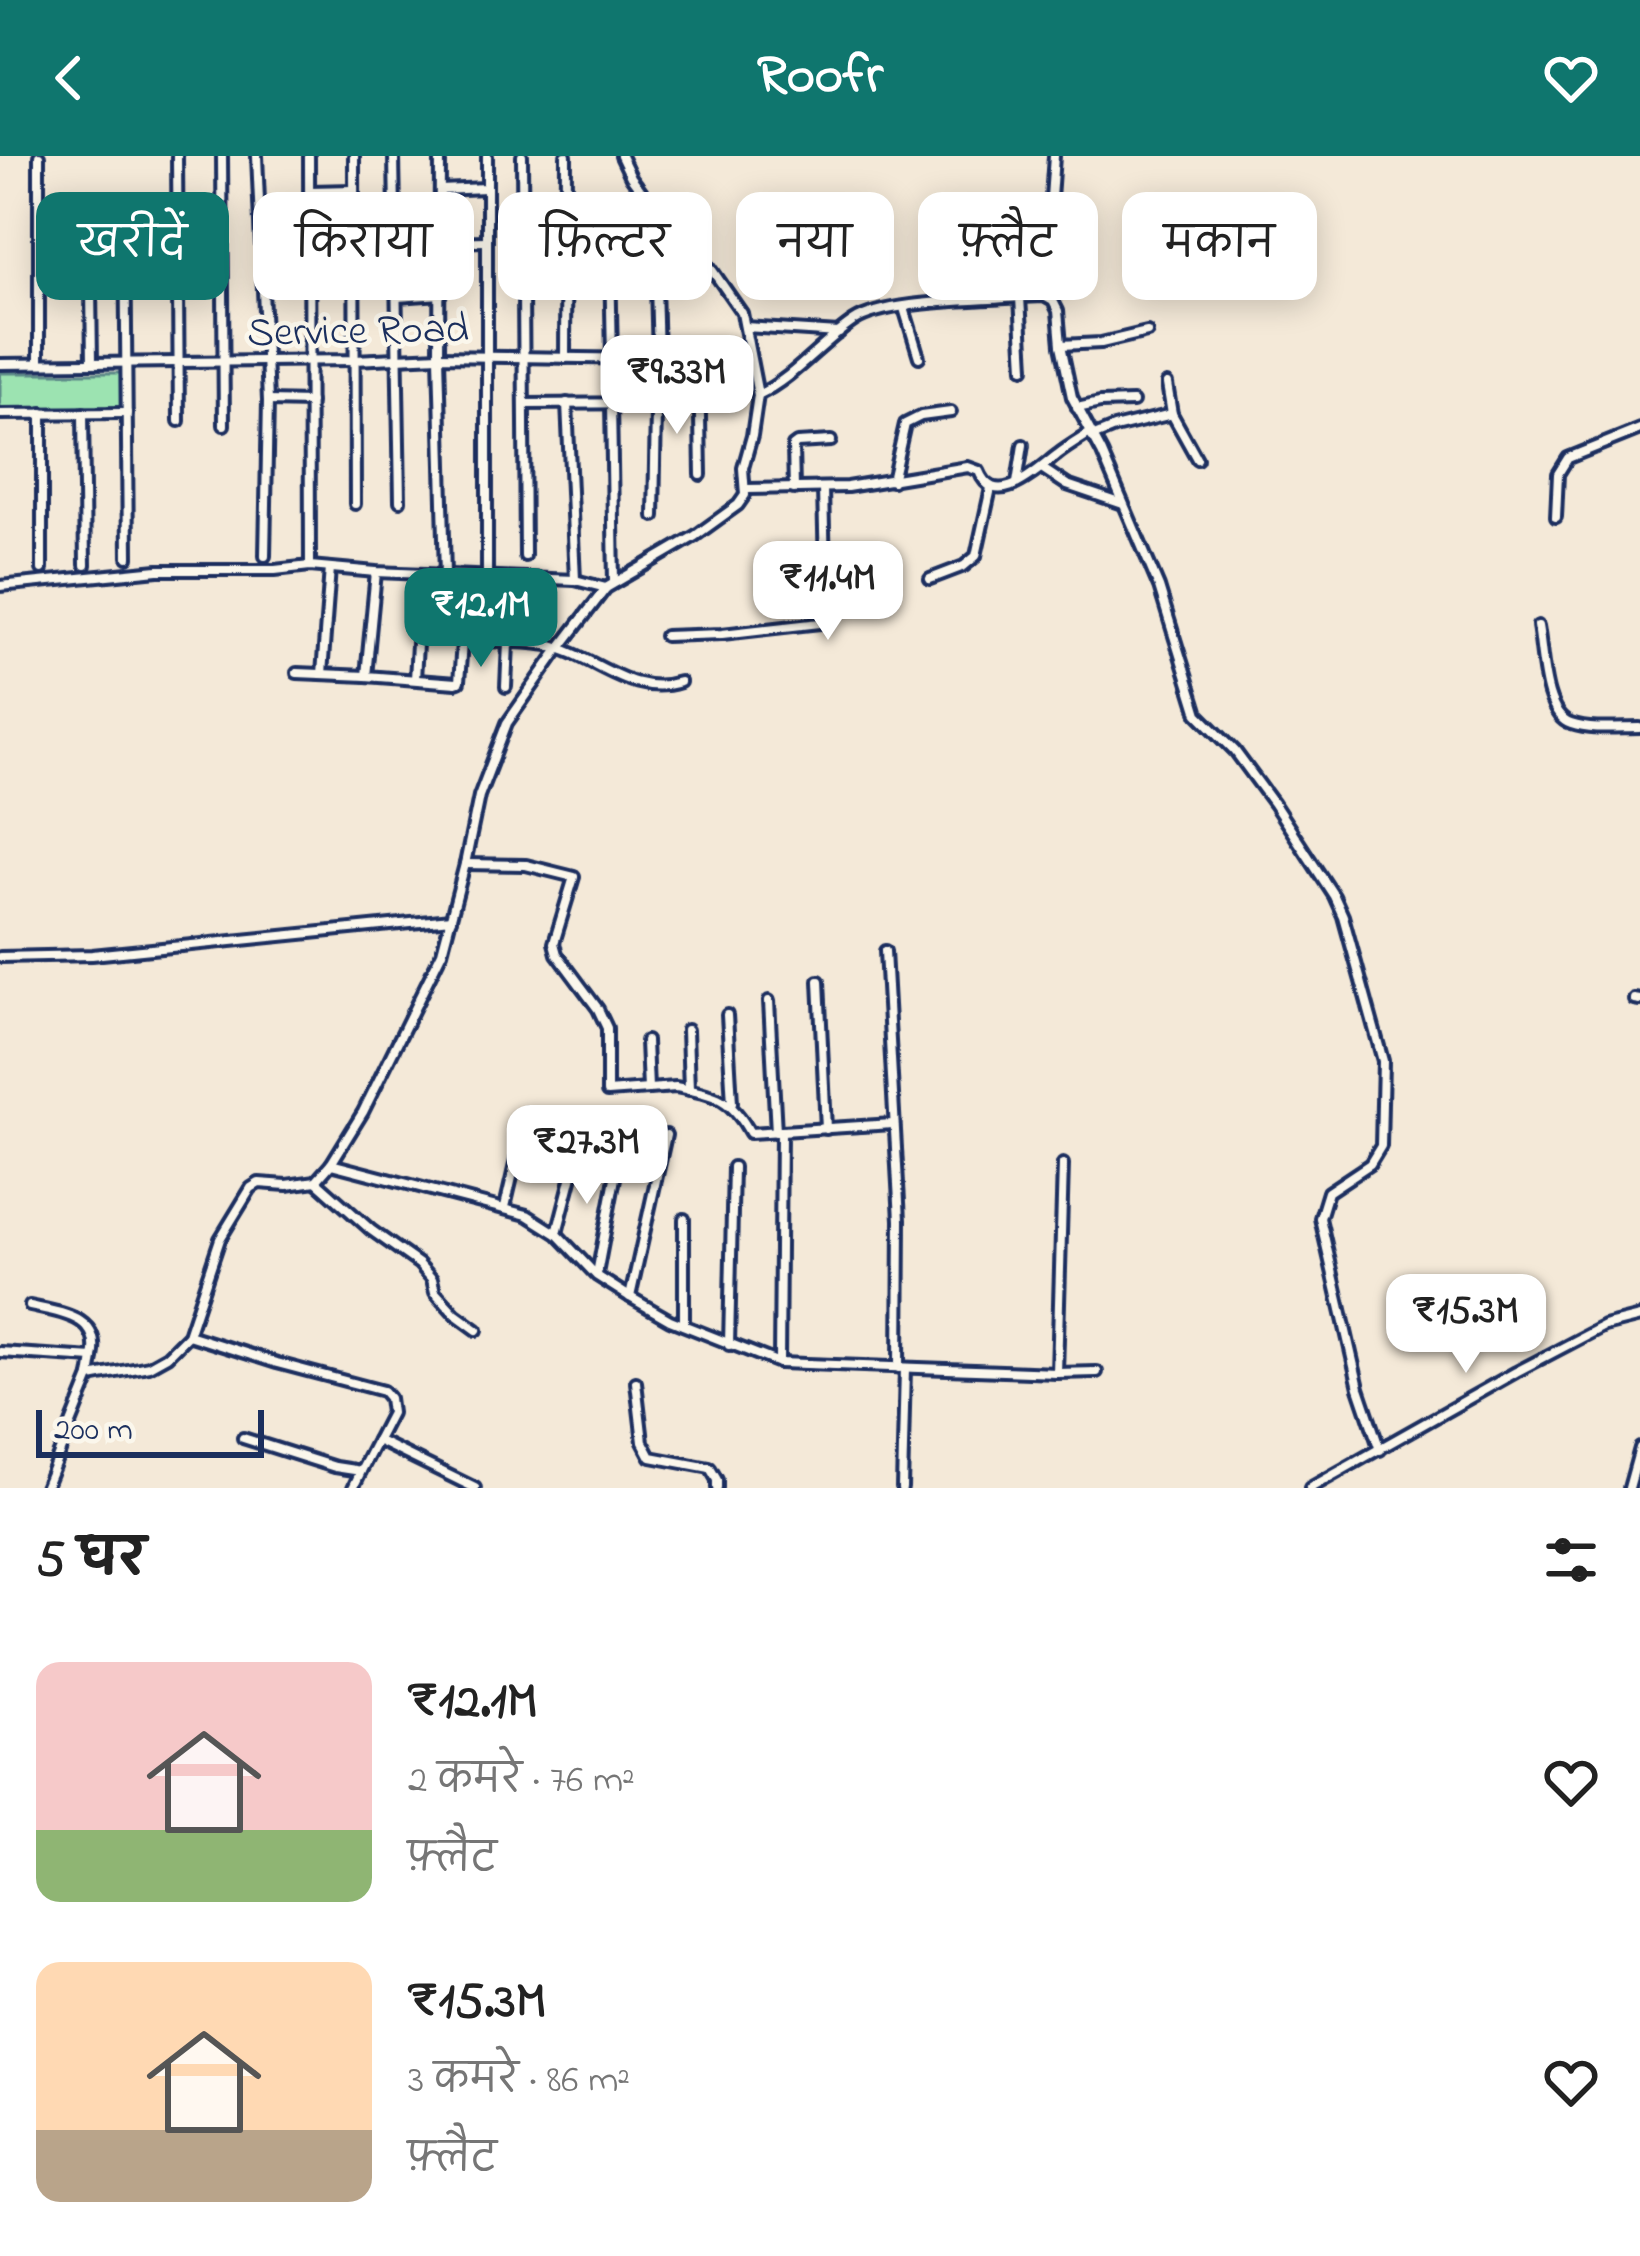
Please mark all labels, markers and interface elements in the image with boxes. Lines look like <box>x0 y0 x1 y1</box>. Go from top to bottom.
text: Roofr <box>757 39 883 117</box>
icon: back <box>36 45 102 111</box>
icon: heart <box>1538 45 1604 111</box>
chip: खरीदें <box>36 192 229 300</box>
chip: किराया <box>253 192 474 300</box>
chip: फ़िल्टर <box>498 192 712 300</box>
chip: नया <box>736 192 894 300</box>
chip: फ़्लैट <box>918 192 1098 300</box>
chip: मकान <box>1122 192 1317 300</box>
street label: Service Road <box>247 300 470 365</box>
pin: ₹9.33M <box>579 335 775 437</box>
text: ₹9.33M <box>628 345 726 402</box>
pin: ₹11.4M <box>730 541 926 643</box>
text: ₹11.4M <box>780 551 876 608</box>
pin: ₹12.1M <box>383 568 579 670</box>
text: ₹12.1M <box>431 578 531 635</box>
pin: ₹27.3M <box>489 1105 685 1207</box>
text: ₹27.3M <box>534 1115 640 1172</box>
pin: ₹15.3M <box>1368 1274 1564 1376</box>
text: ₹15.3M <box>1413 1284 1519 1341</box>
scale bar <box>36 1404 264 1457</box>
text: 200 m <box>54 1407 133 1455</box>
text: 5 घर <box>36 1524 146 1599</box>
icon: filters <box>1538 1527 1604 1593</box>
text: ₹12.1M <box>408 1666 538 1741</box>
icon: home <box>132 1710 276 1854</box>
icon: heart <box>1538 1749 1604 1815</box>
text: 2 कमरे · 76 m² <box>408 1753 635 1810</box>
text: फ़्लैट <box>408 1832 497 1889</box>
text: ₹15.3M <box>408 1966 546 2041</box>
icon: home <box>132 2010 276 2154</box>
icon: heart <box>1538 2049 1604 2115</box>
text: 3 कमरे · 86 m² <box>408 2053 630 2110</box>
text: फ़्लैट <box>408 2132 497 2189</box>

